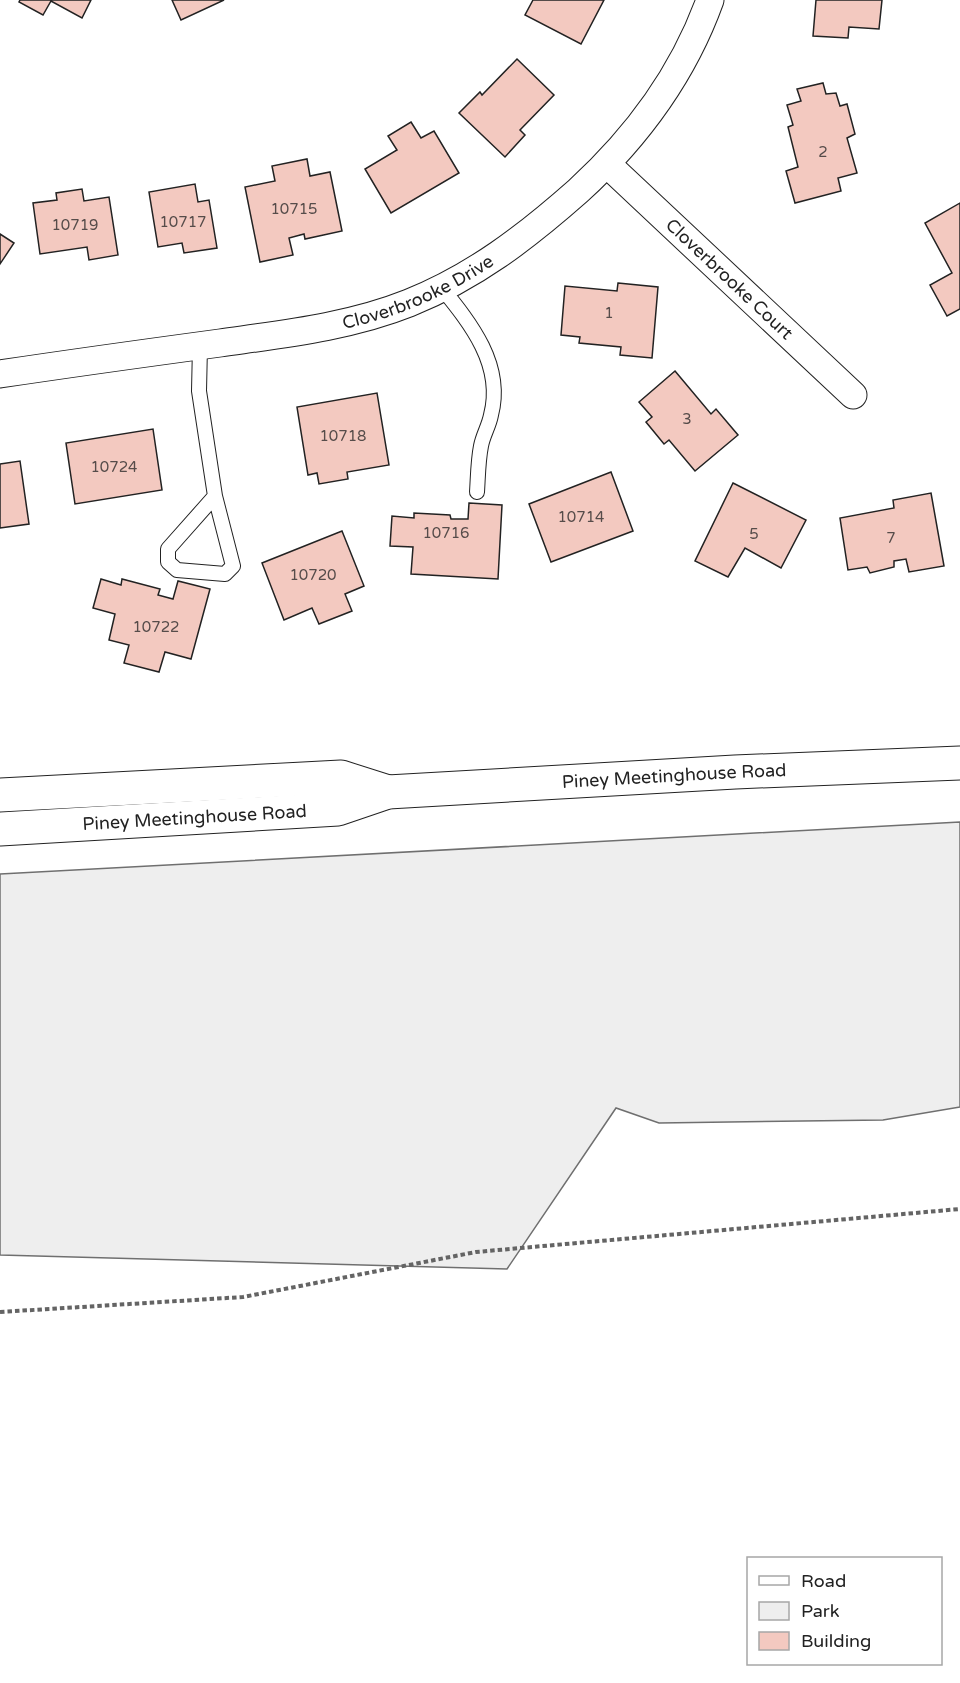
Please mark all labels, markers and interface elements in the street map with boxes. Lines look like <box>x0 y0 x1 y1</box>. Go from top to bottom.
house number: 2 <box>818 143 828 161</box>
house number: 10715 <box>270 200 318 218</box>
house number: 10717 <box>159 213 207 231</box>
street label: Cloverbrooke Court <box>661 214 798 344</box>
house number: 10719 <box>51 216 99 234</box>
street label: Cloverbrooke Drive <box>340 250 498 334</box>
house number: 1 <box>604 304 614 322</box>
house number: 3 <box>682 410 692 428</box>
house number: 10718 <box>319 427 367 445</box>
house number: 10724 <box>90 458 138 476</box>
house number: 10714 <box>557 508 605 526</box>
house number: 10716 <box>422 524 470 542</box>
house number: 5 <box>749 525 759 543</box>
house number: 7 <box>886 529 896 547</box>
house number: 10720 <box>289 566 337 584</box>
house number: 10722 <box>132 618 180 636</box>
street label: Piney Meetinghouse Road <box>561 759 787 793</box>
street label: Piney Meetinghouse Road <box>82 800 308 835</box>
legend <box>747 1557 942 1665</box>
text: Road <box>801 1570 846 1592</box>
text: Park <box>801 1600 840 1622</box>
text: Building <box>801 1630 871 1652</box>

